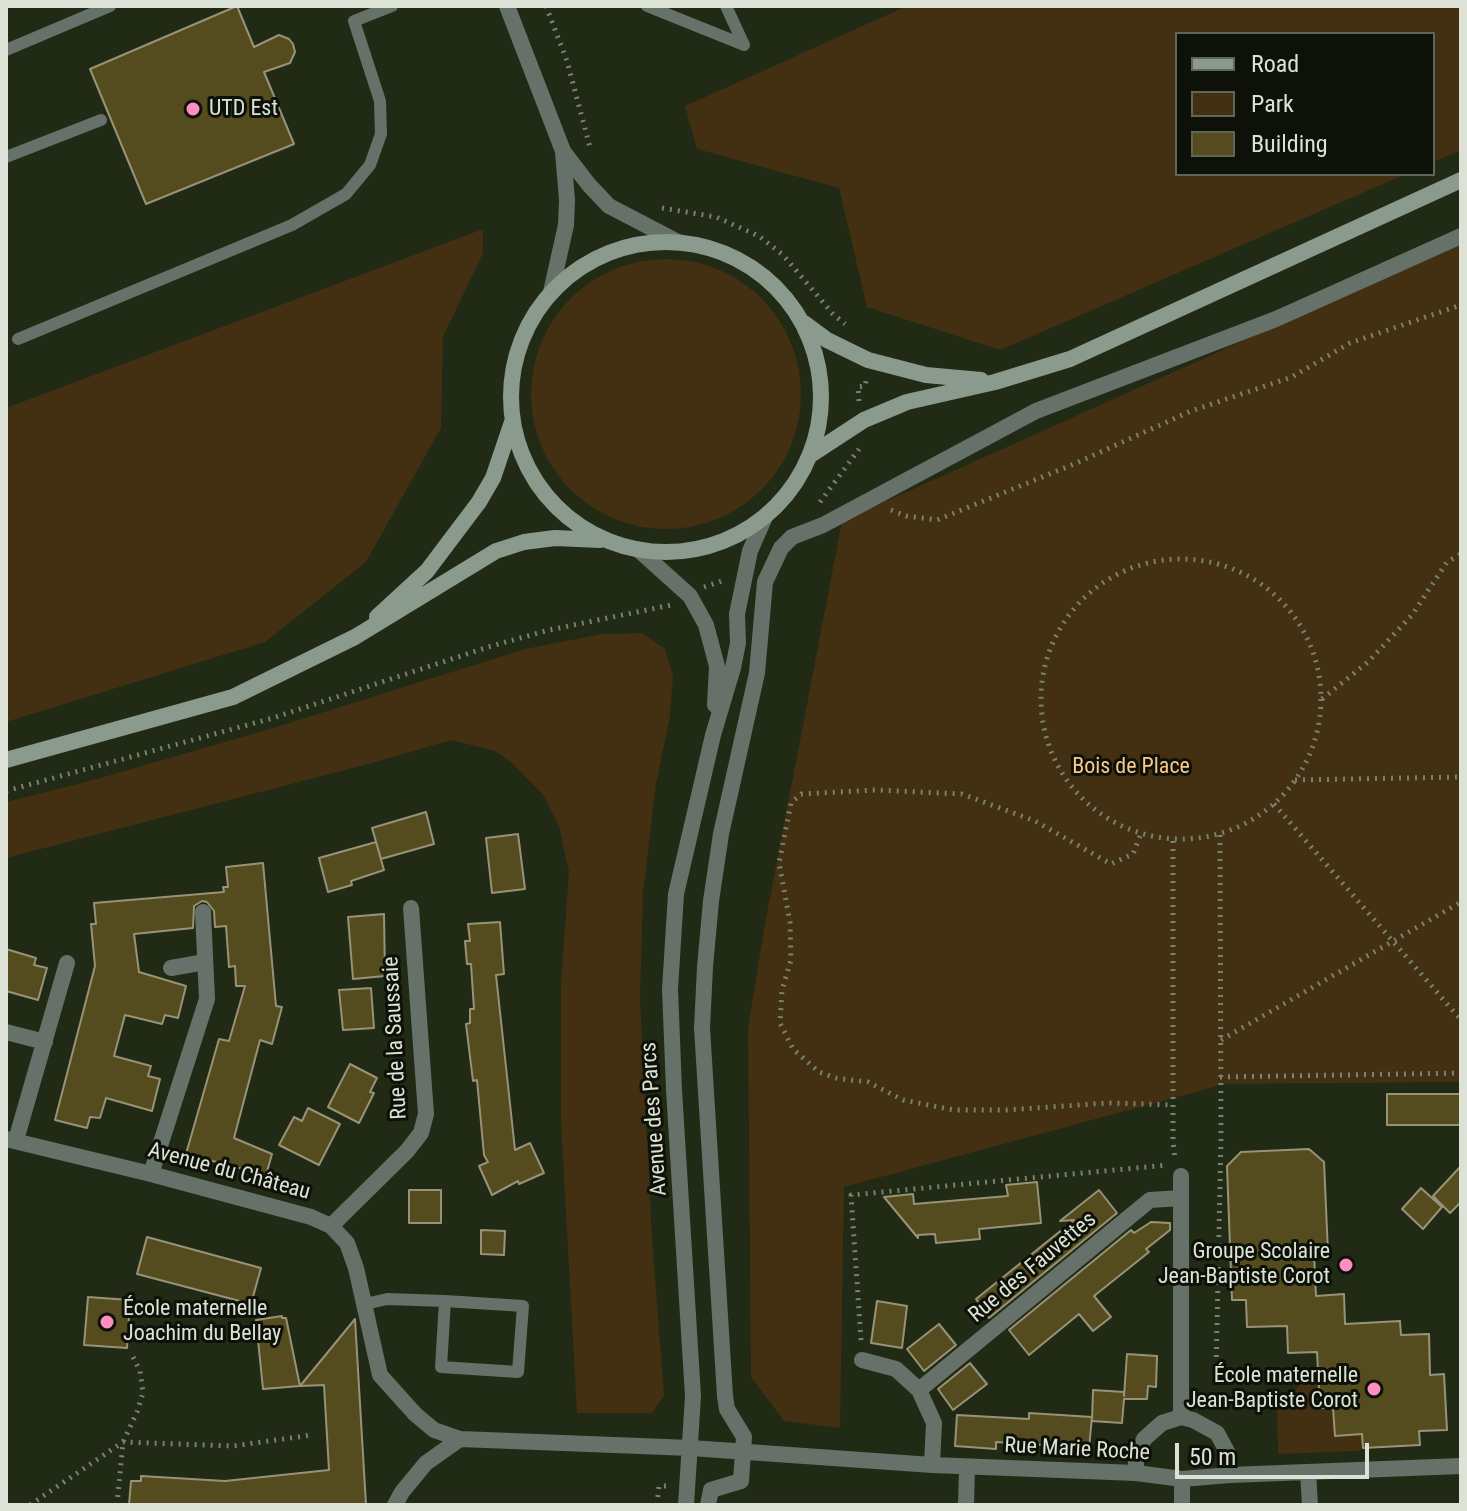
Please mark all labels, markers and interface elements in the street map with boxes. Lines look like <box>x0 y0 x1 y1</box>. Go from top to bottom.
legend <box>1175 32 1435 176</box>
text: Road <box>1251 50 1299 78</box>
text: Park <box>1251 90 1294 118</box>
place label: UTD Est <box>209 96 278 122</box>
marker: UTD Est <box>184 100 202 118</box>
text: Building <box>1251 130 1328 158</box>
park label: Bois de Place <box>1072 754 1190 780</box>
street label: Rue de la Saussaie <box>379 956 413 1120</box>
street label: Avenue des Parcs <box>636 1041 674 1197</box>
street label: Avenue du Château <box>145 1138 313 1206</box>
street label: Rue des Fauvettes <box>964 1207 1102 1329</box>
place label: Groupe Scolaire Jean-Baptiste Corot <box>1158 1239 1330 1290</box>
marker: Groupe Scolaire Jean-Baptiste Corot <box>1337 1256 1355 1274</box>
place label: École maternelle Joachim du Bellay <box>123 1296 281 1348</box>
marker: École maternelle Joachim du Bellay <box>98 1313 116 1331</box>
place label: École maternelle Jean-Baptiste Corot <box>1186 1363 1358 1414</box>
marker: École maternelle Jean-Baptiste Corot <box>1365 1380 1383 1398</box>
scale bar <box>1179 1427 1373 1477</box>
street label: Rue Marie Roche <box>1004 1433 1150 1467</box>
text: 50 m <box>1189 1443 1236 1471</box>

